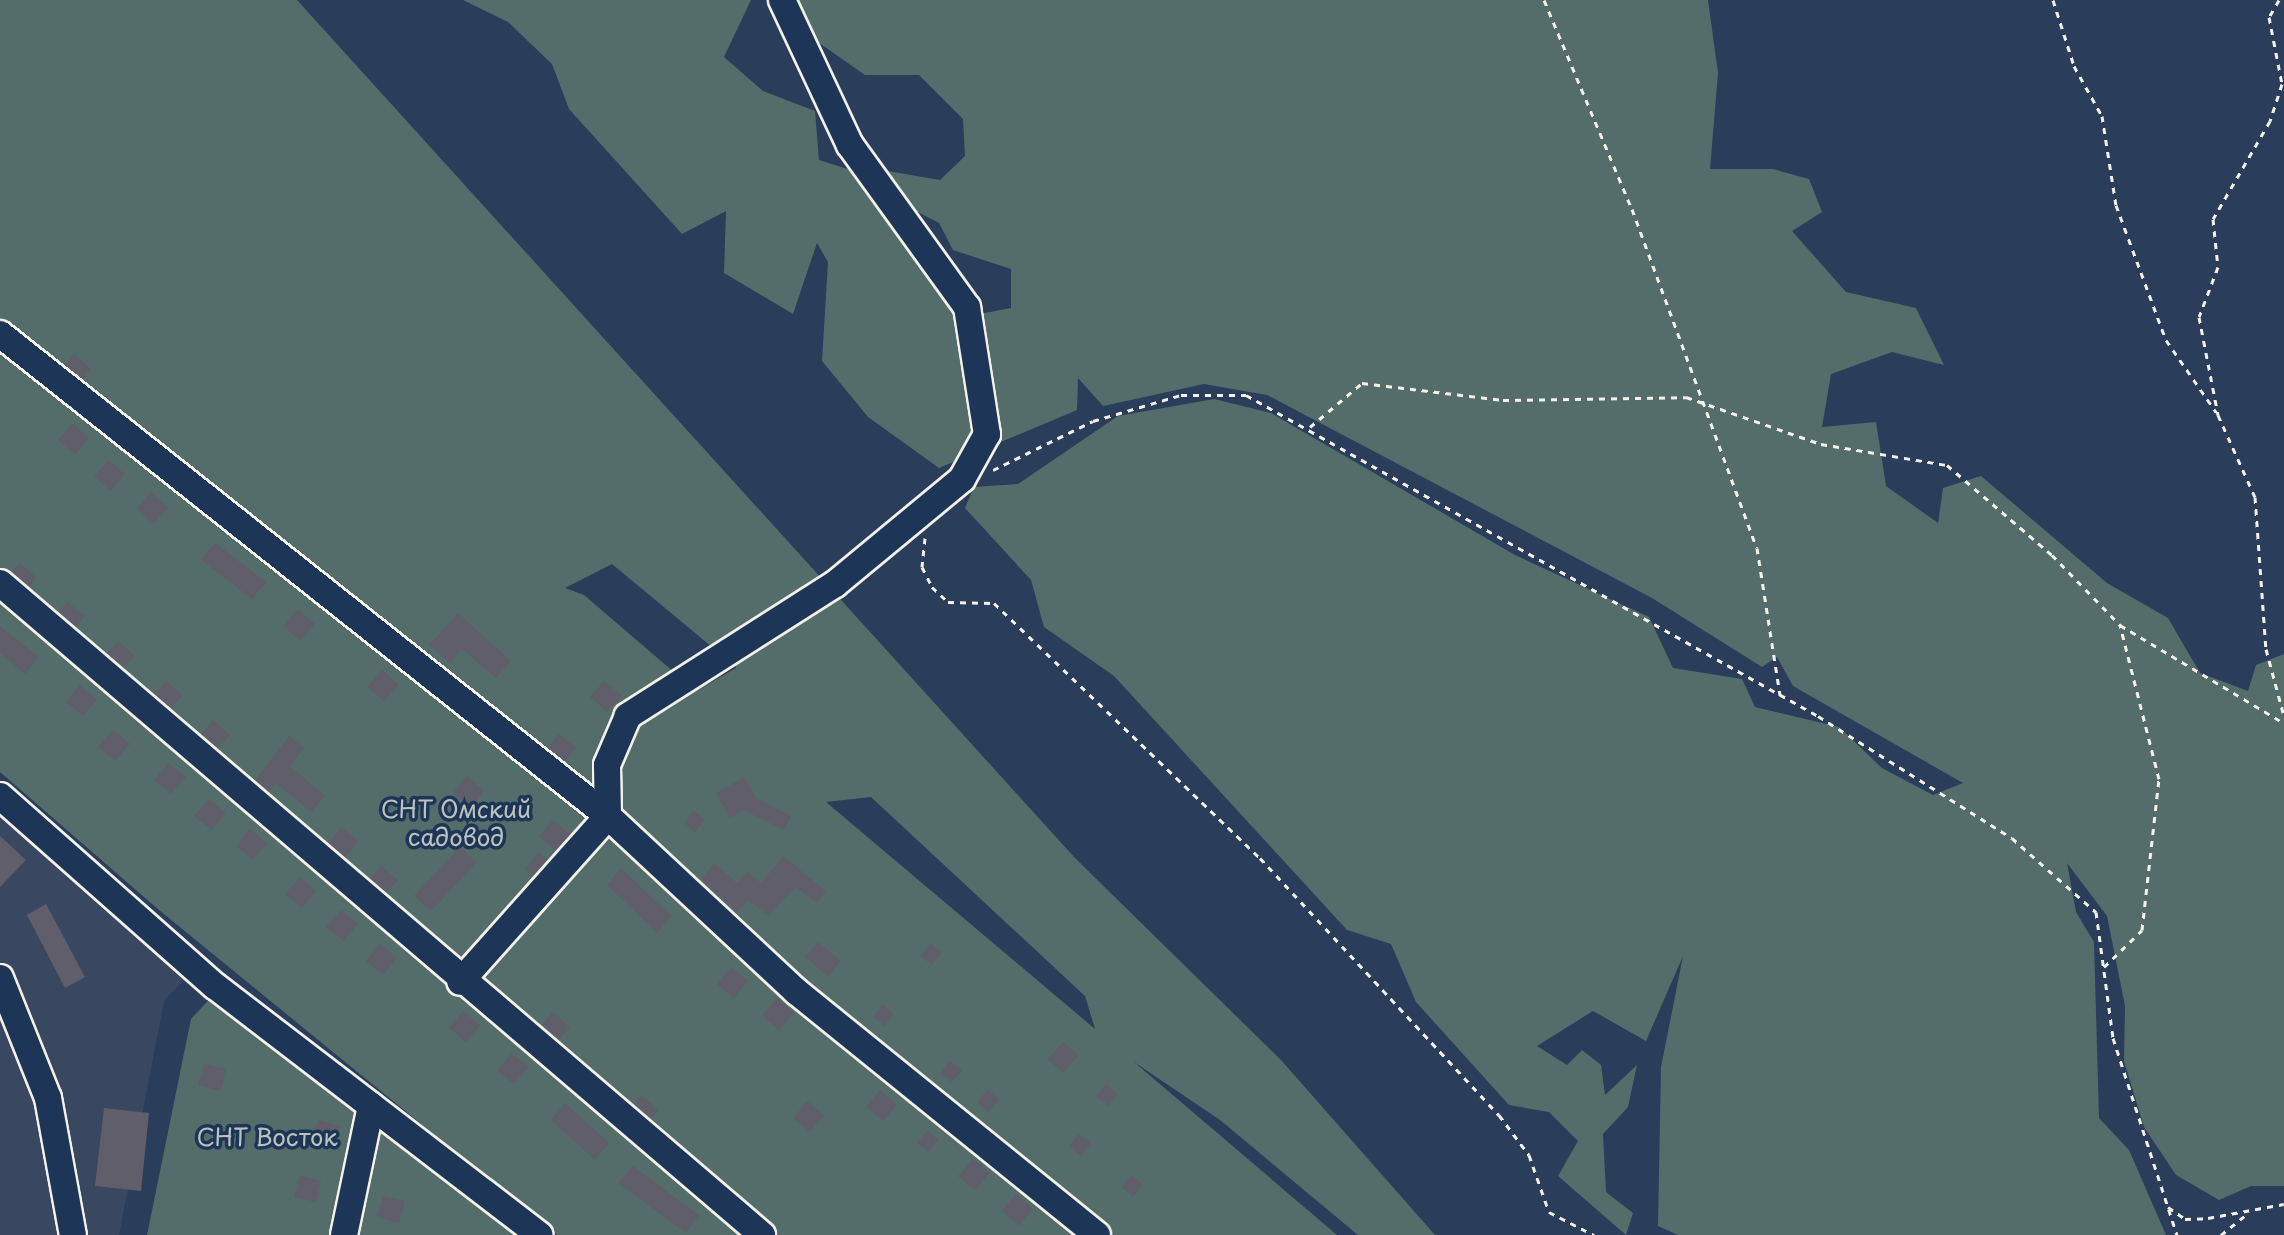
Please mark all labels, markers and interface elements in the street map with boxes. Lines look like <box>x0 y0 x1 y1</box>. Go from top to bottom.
park label: СНТ Омский садовод <box>380 795 532 851</box>
park label: СНТ Восток <box>196 1123 338 1151</box>

